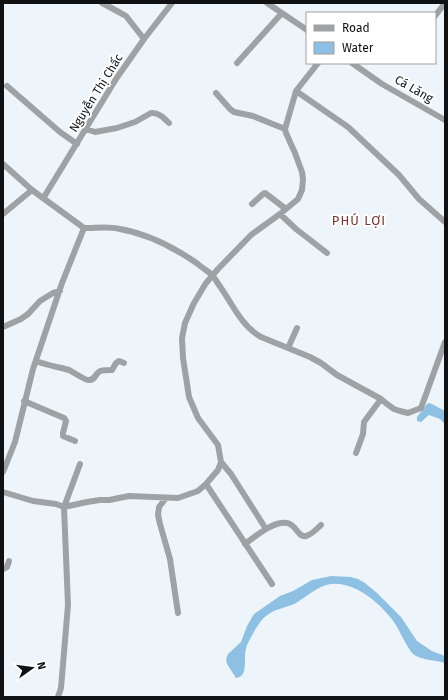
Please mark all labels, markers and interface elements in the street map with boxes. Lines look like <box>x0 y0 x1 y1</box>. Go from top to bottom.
legend <box>306 12 436 64</box>
text: Road <box>342 21 370 35</box>
text: Water <box>342 41 374 55</box>
street label: Nguyễn Thị Chấc <box>65 51 126 135</box>
street label: Cá Lăng <box>392 72 436 106</box>
district label: PHÚ LỢI <box>332 213 386 228</box>
north arrow <box>12 648 52 688</box>
text: N <box>34 661 48 671</box>

